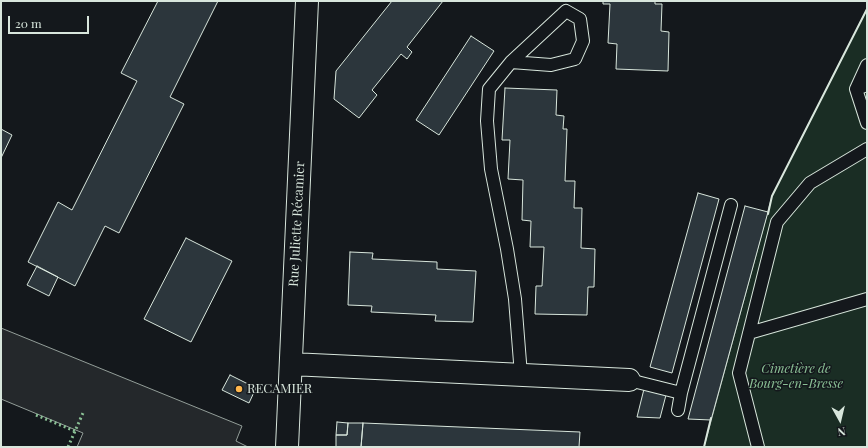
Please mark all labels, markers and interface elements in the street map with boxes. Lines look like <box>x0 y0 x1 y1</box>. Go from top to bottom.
scale bar <box>10 8 91 34</box>
text: 20 m <box>15 15 42 31</box>
street label: Rue Juliette Récamier <box>286 161 308 287</box>
park label: Cimetière de Bourg-en-Bresse <box>749 361 843 392</box>
place label: RECAMIER <box>247 381 312 397</box>
marker: RECAMIER <box>234 384 244 394</box>
north arrow <box>820 400 860 440</box>
text: N <box>837 424 847 440</box>

